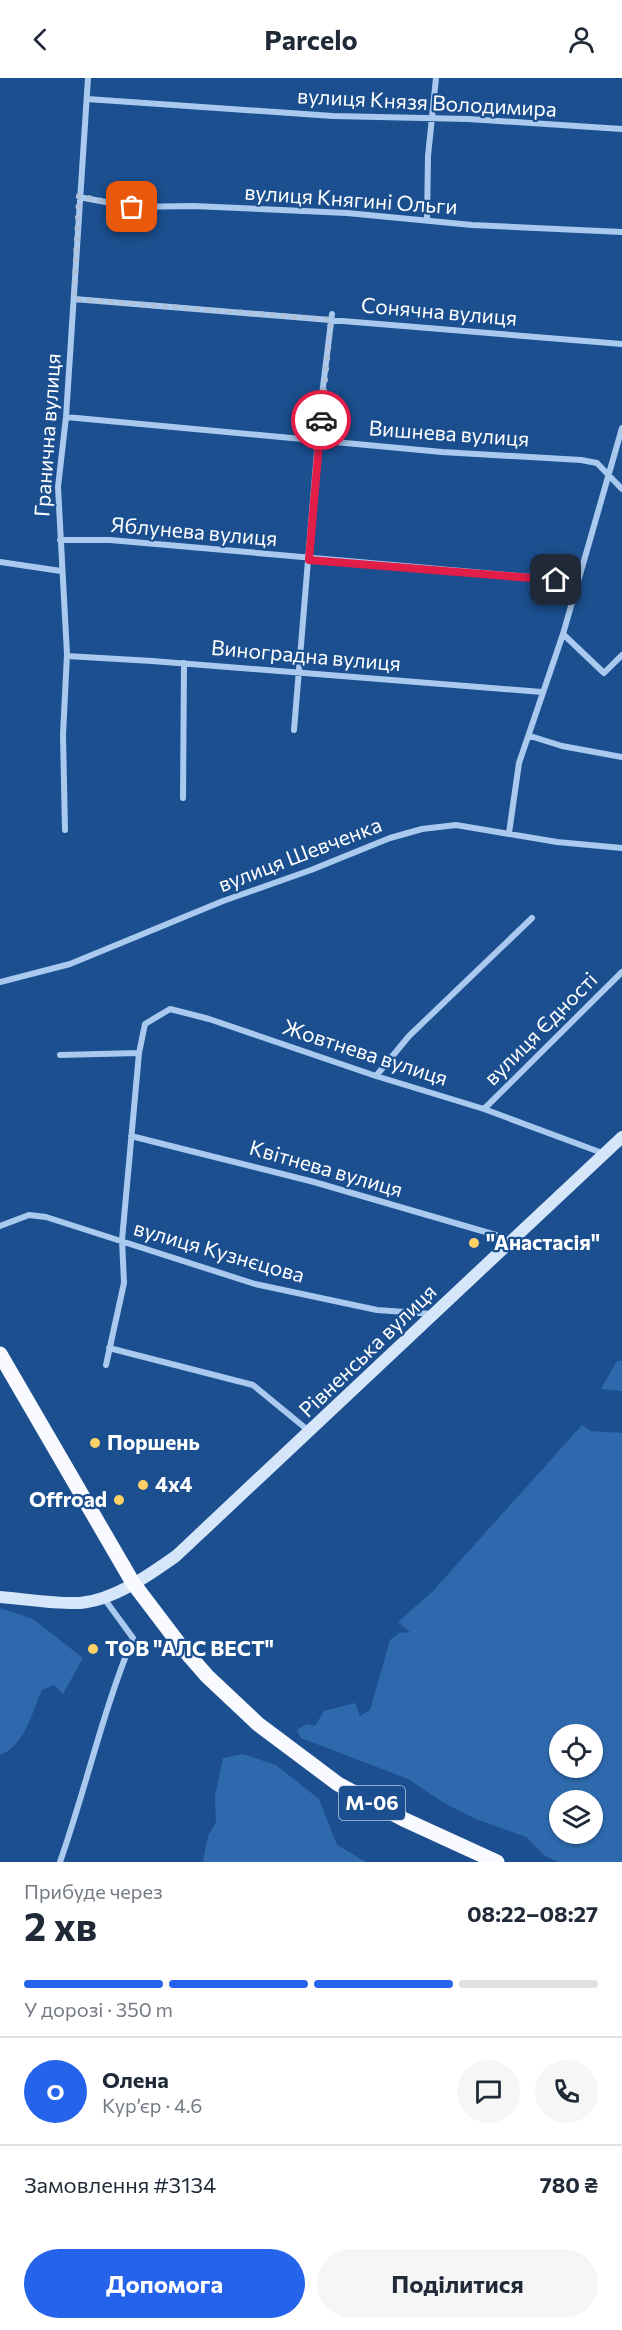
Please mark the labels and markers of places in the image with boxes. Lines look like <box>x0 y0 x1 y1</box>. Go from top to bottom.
pin <box>106 181 157 232</box>
pin <box>530 554 581 605</box>
place label: "Анастасія" <box>486 1229 600 1254</box>
marker: "Анастасія" <box>467 1236 481 1250</box>
place label: Поршень <box>107 1429 200 1454</box>
marker: Поршень <box>88 1436 102 1450</box>
place label: 4x4 <box>155 1471 192 1496</box>
marker: 4x4 <box>136 1478 150 1492</box>
place label: Offroad <box>29 1486 107 1511</box>
marker: Offroad <box>112 1493 126 1507</box>
place label: ТОВ "АЛС ВЕСТ" <box>105 1635 274 1660</box>
marker: ТОВ "АЛС ВЕСТ" <box>86 1642 100 1656</box>

